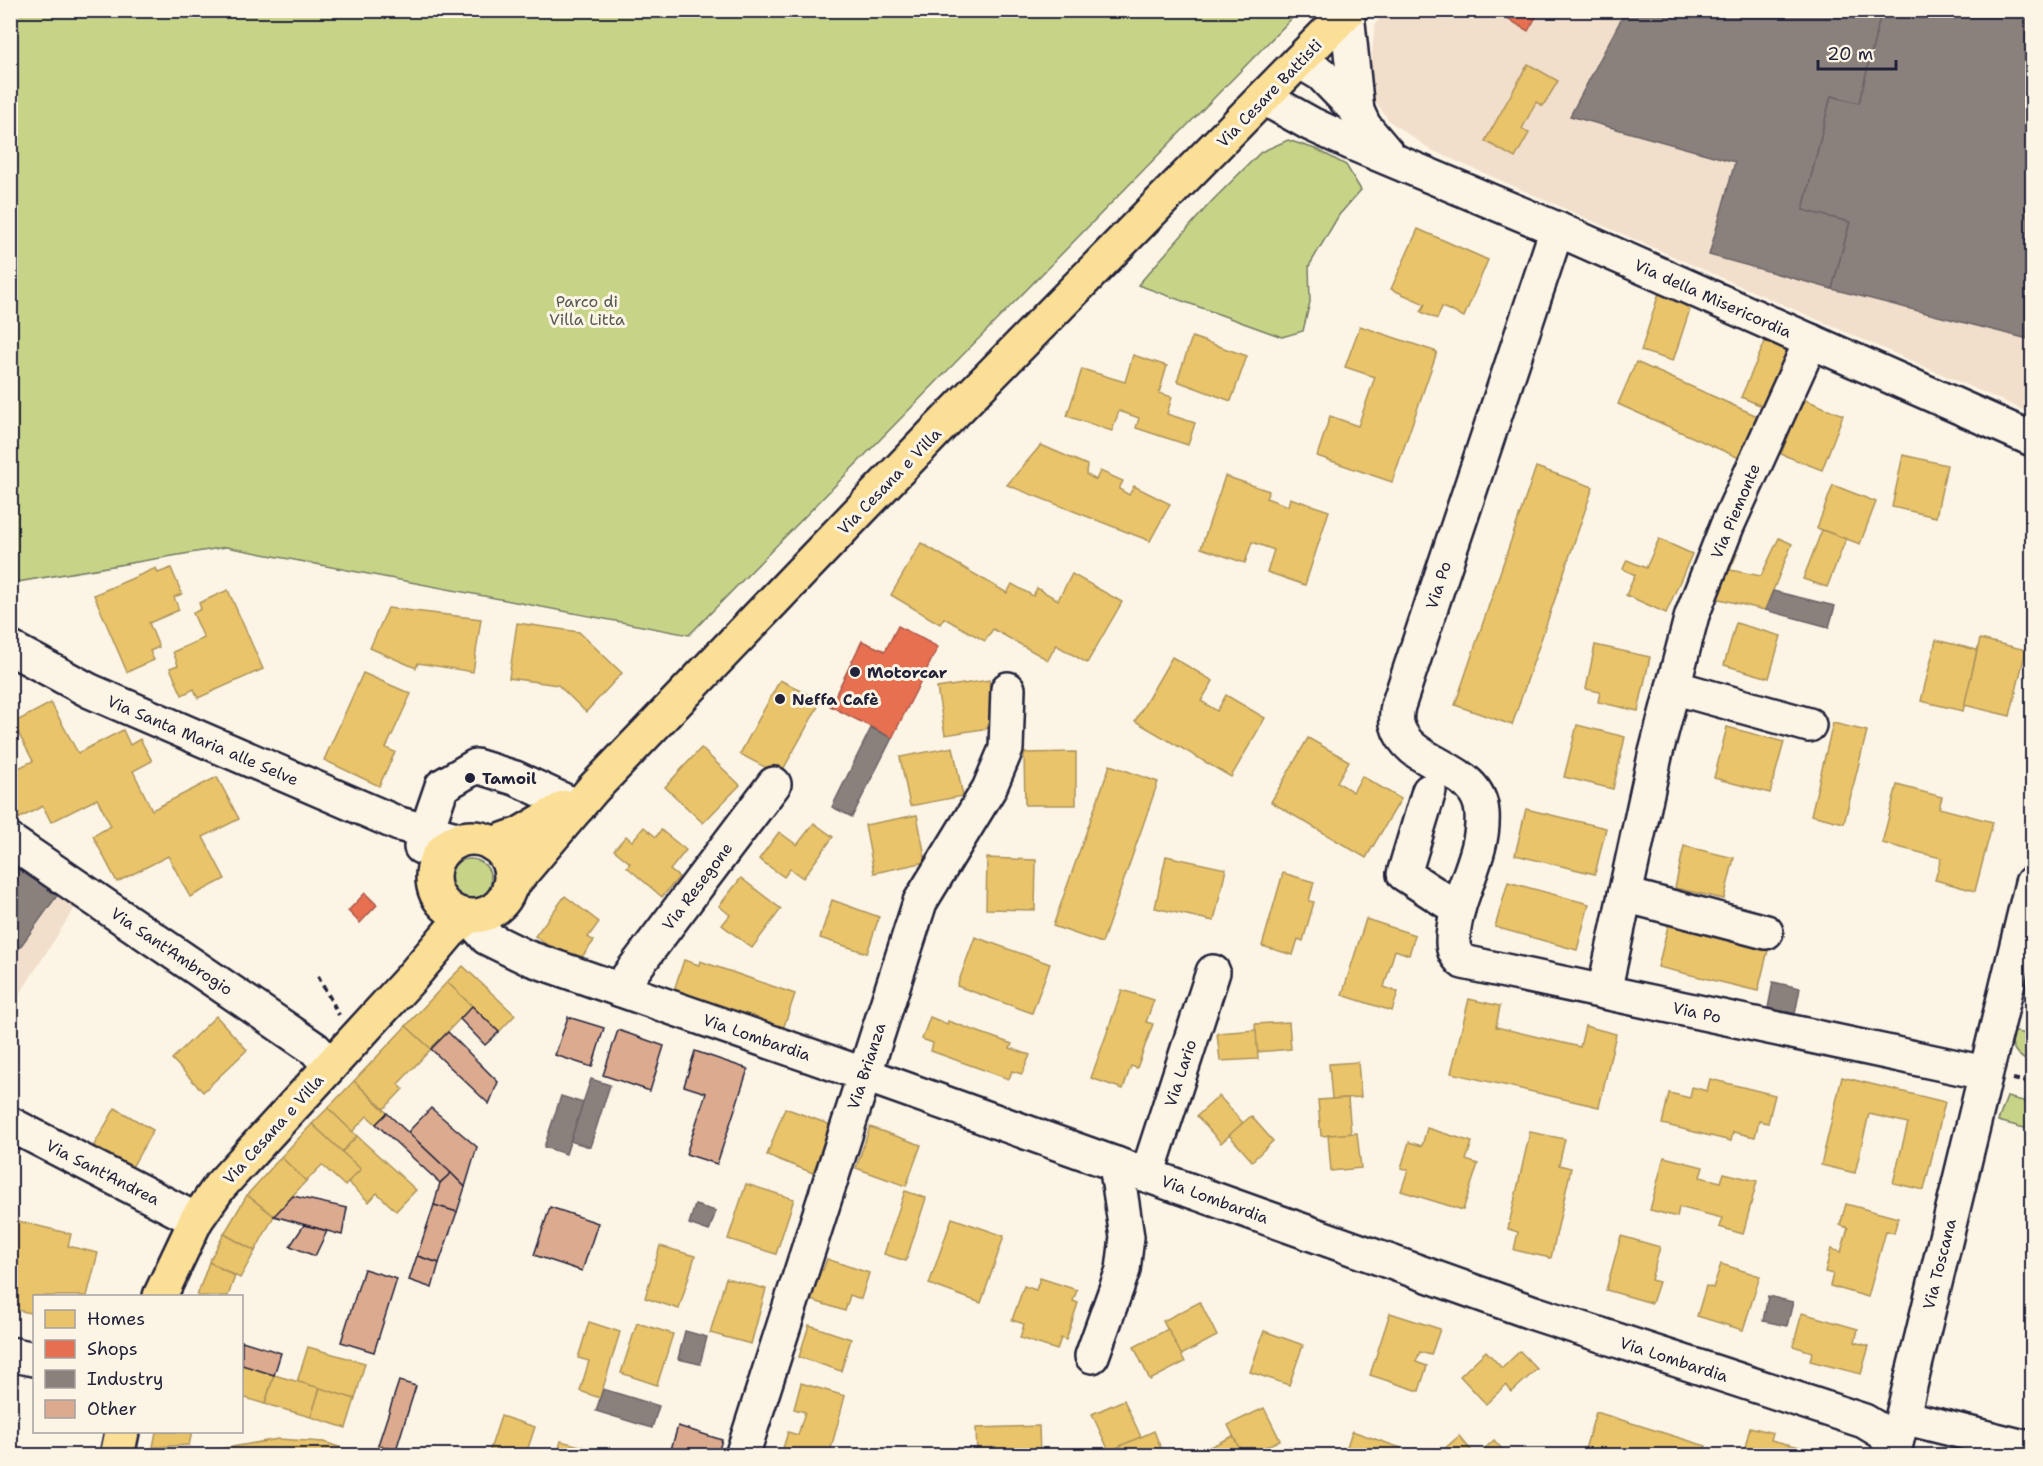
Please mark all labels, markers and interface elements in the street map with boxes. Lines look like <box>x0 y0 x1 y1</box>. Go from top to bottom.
scale bar <box>1818 33 1896 71</box>
street label: Via Cesare Battisti <box>1212 35 1326 152</box>
text: 20 m <box>1827 42 1873 66</box>
street label: Via della Misericordia <box>1631 254 1795 343</box>
park label: Parco di Villa Litta <box>549 291 625 330</box>
street label: Via Cesana e Villa <box>833 423 946 539</box>
street label: Via Piemonte <box>1706 460 1765 562</box>
street label: Via Po <box>1421 559 1456 612</box>
place label: Motorcar <box>867 662 948 683</box>
marker: Motorcar <box>848 665 862 679</box>
place label: Neffa Cafè <box>792 689 879 710</box>
street label: Via Santa Maria alle Selve <box>104 691 302 790</box>
marker: Neffa Cafè <box>773 692 787 706</box>
place label: Tamoil <box>482 768 537 789</box>
marker: Tamoil <box>463 771 477 785</box>
street label: Via Resegone <box>658 838 737 934</box>
street label: Via Sant'Ambrogio <box>107 903 237 1000</box>
street label: Via Po <box>1671 997 1723 1028</box>
street label: Via Lombardia <box>700 1009 814 1066</box>
street label: Via Brianza <box>843 1020 890 1112</box>
street label: Via Lario <box>1160 1037 1201 1110</box>
street label: Via Cesana e Villa <box>218 1070 328 1189</box>
street label: Via Sant'Andrea <box>42 1135 163 1210</box>
street label: Via Lombardia <box>1158 1170 1271 1229</box>
street label: Via Toscana <box>1918 1216 1961 1312</box>
legend <box>33 1295 243 1433</box>
text: Homes <box>87 1307 145 1331</box>
street label: Via Lombardia <box>1617 1332 1731 1387</box>
text: Shops <box>87 1337 138 1361</box>
text: Industry <box>87 1367 163 1391</box>
text: Other <box>87 1397 137 1421</box>

